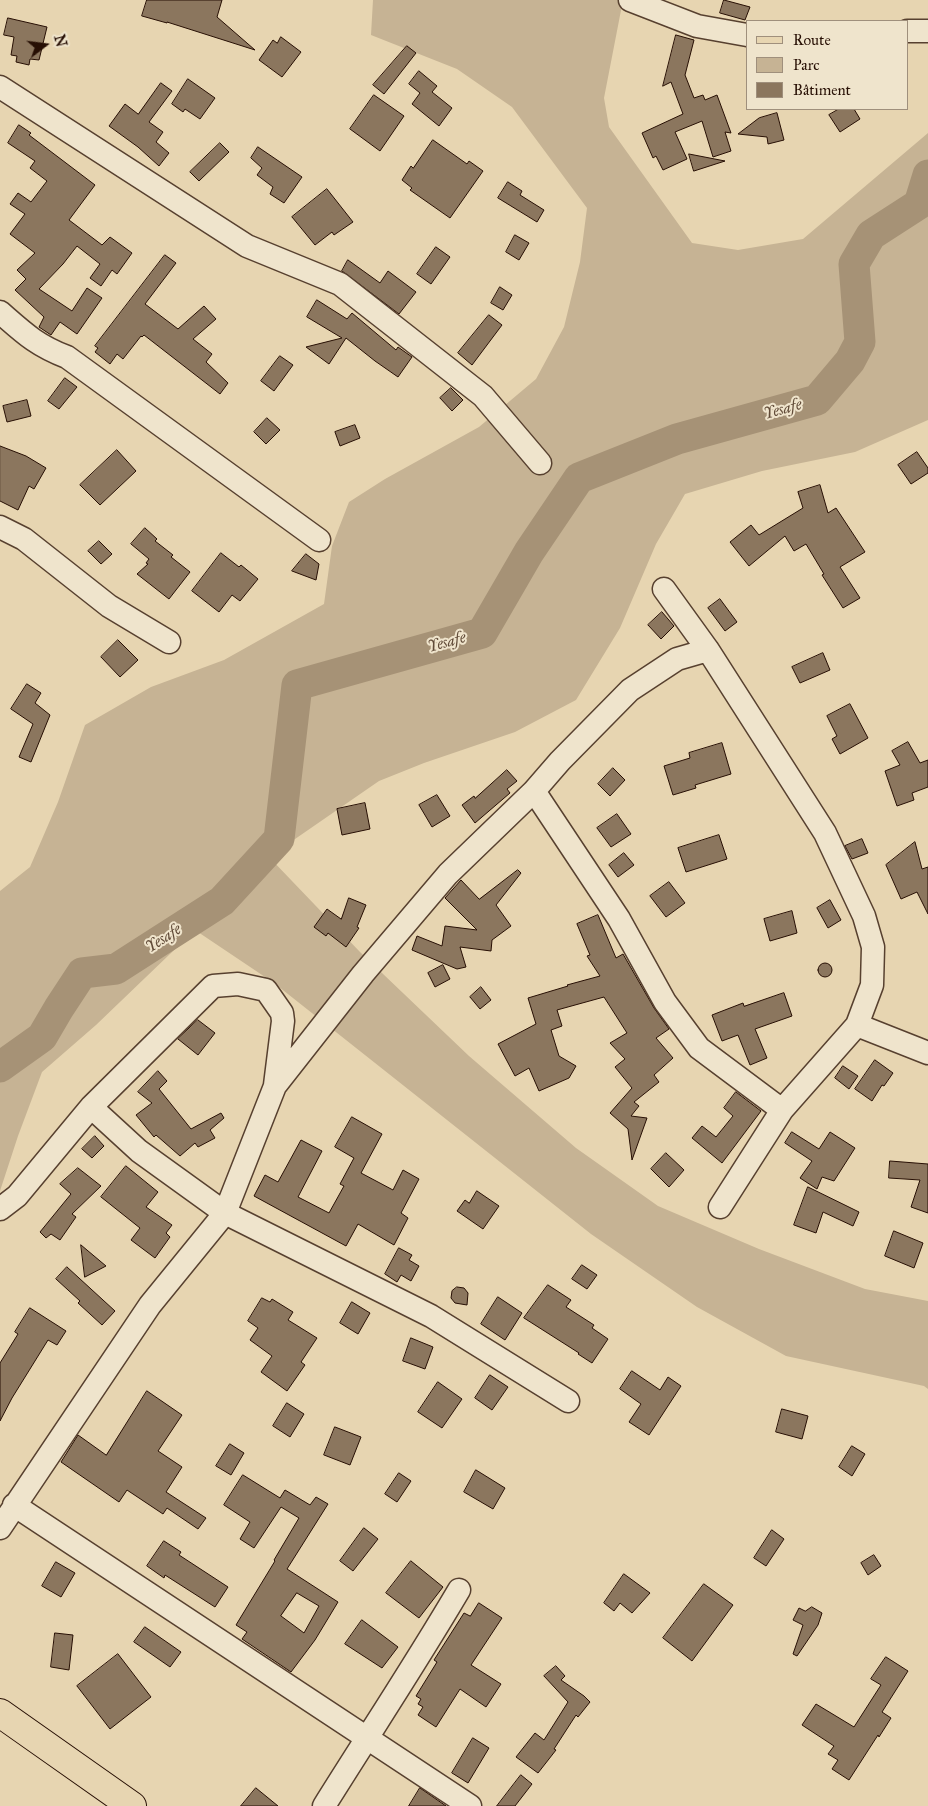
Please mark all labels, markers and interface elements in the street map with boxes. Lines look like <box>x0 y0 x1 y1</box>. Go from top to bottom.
north arrow <box>20 20 70 70</box>
legend <box>746 20 908 110</box>
text: Route <box>793 31 831 49</box>
text: N <box>50 33 70 49</box>
text: Parc <box>793 56 820 74</box>
text: Bâtiment <box>793 81 851 99</box>
water label: Yesafe <box>762 395 804 425</box>
water label: Yesafe <box>426 628 468 658</box>
water label: Yesafe <box>143 920 185 958</box>

